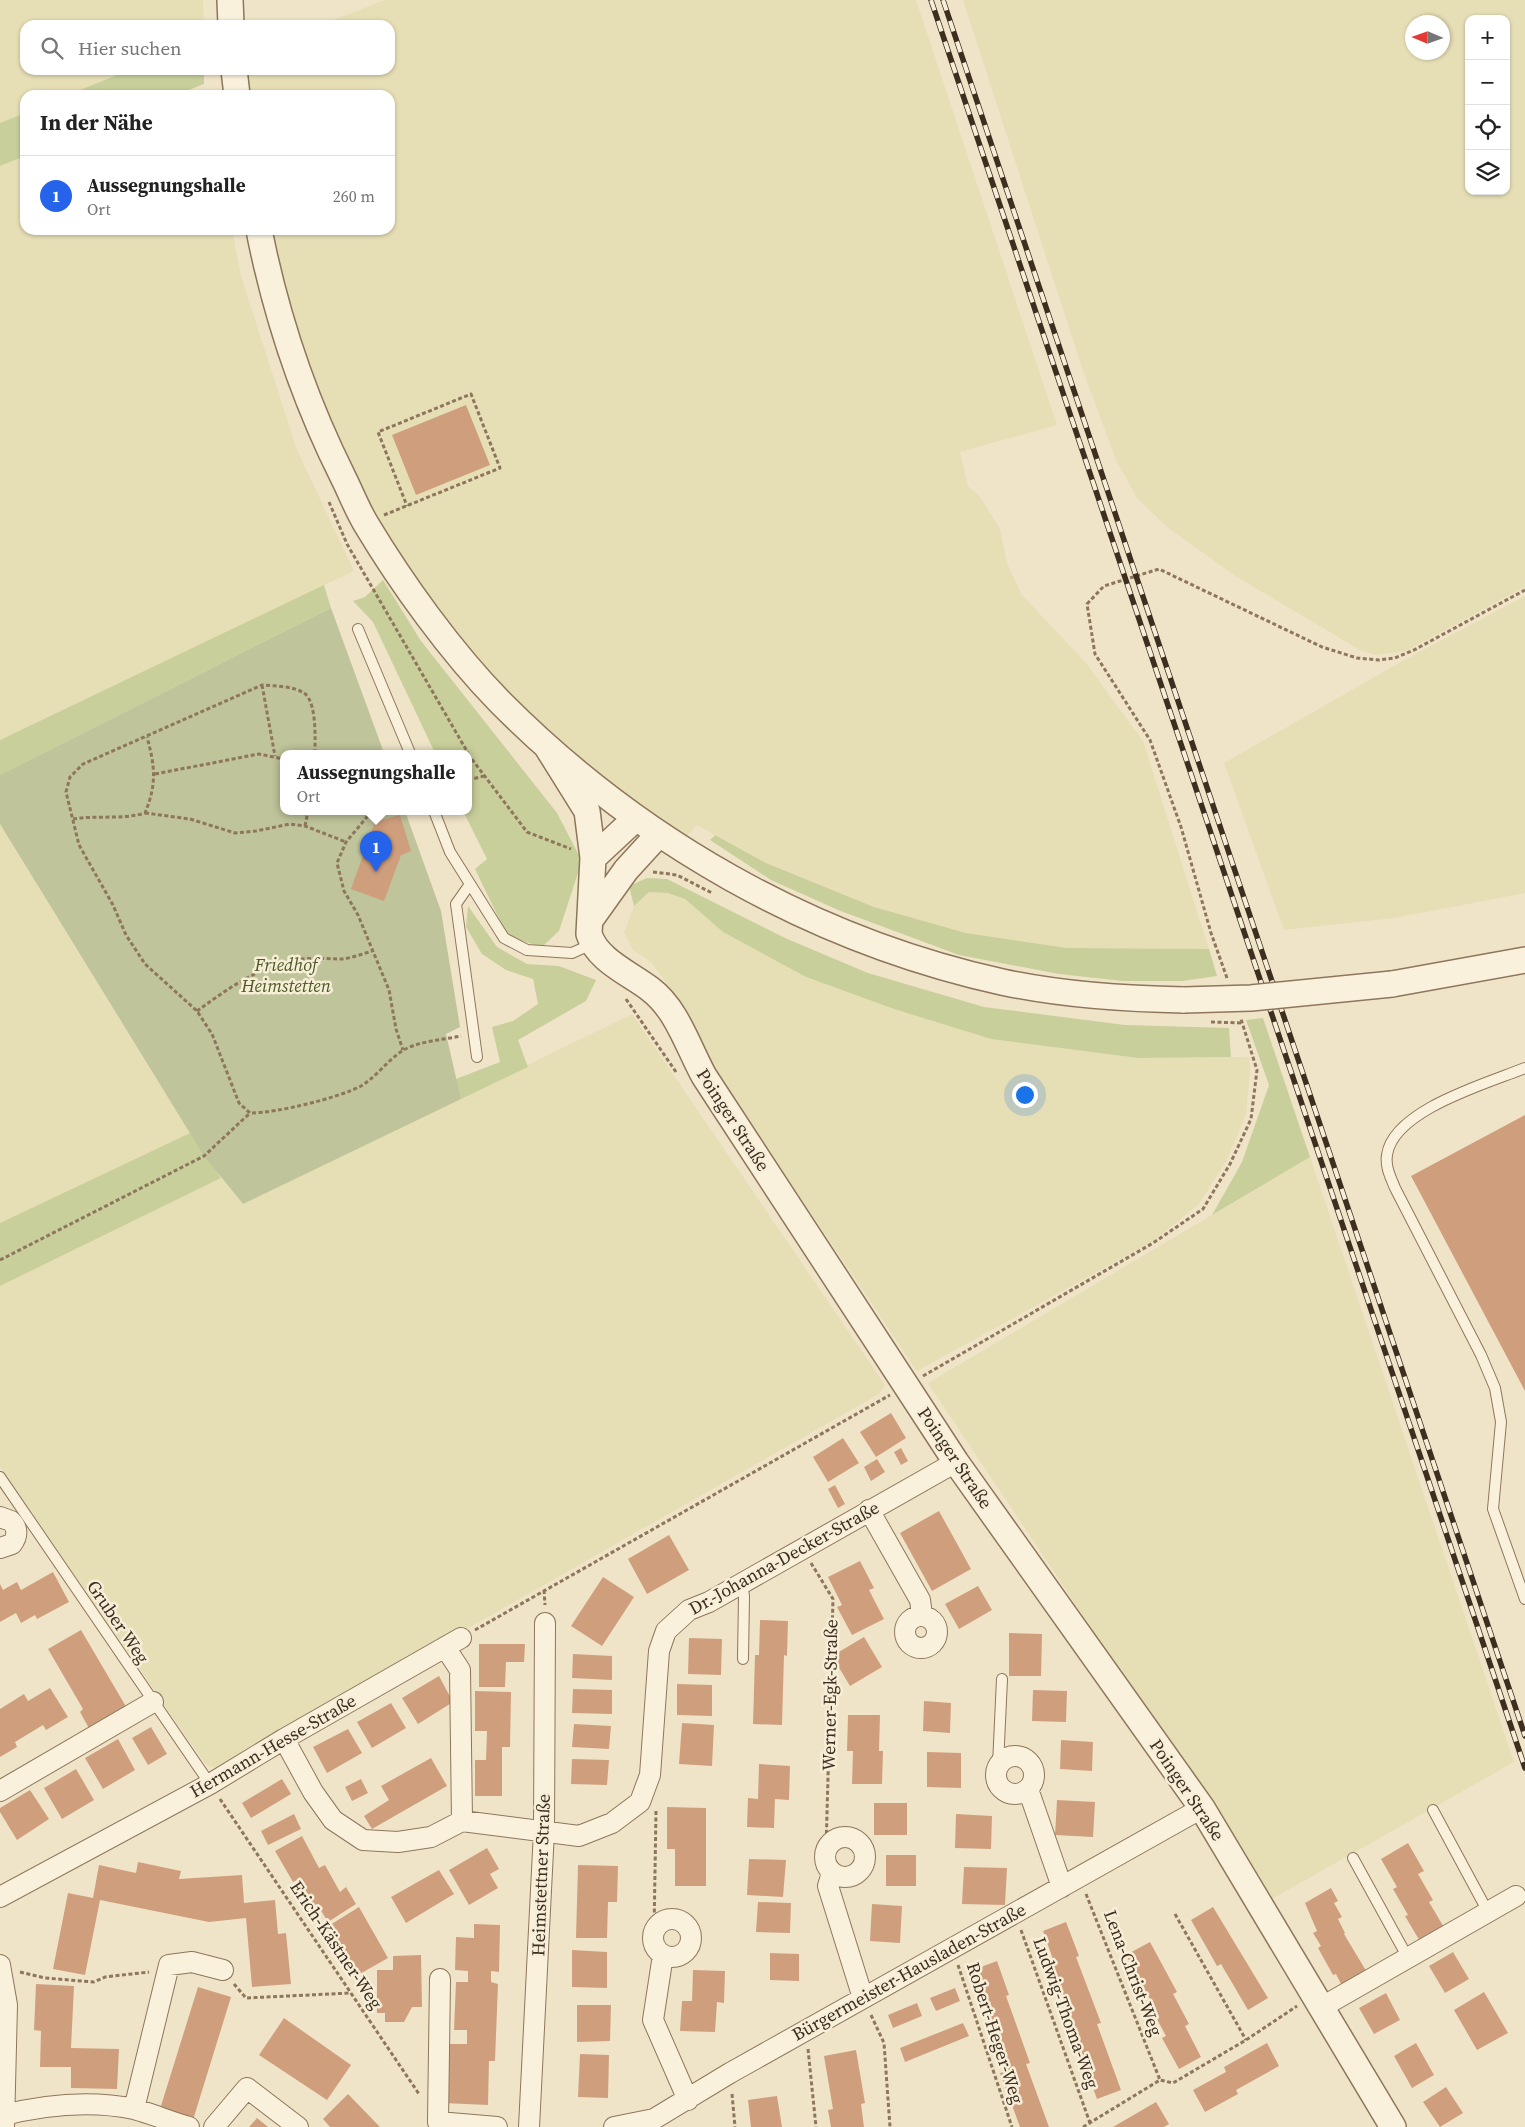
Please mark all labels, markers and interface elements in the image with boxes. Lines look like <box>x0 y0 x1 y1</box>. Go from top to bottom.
north arrow <box>1405 15 1450 60</box>
map controls <box>1465 15 1510 195</box>
button: + <box>1465 15 1510 60</box>
search box <box>20 20 395 75</box>
icon: search <box>38 34 66 62</box>
text: Hier suchen <box>78 35 182 61</box>
button: − <box>1465 60 1510 105</box>
button: locate <box>1465 105 1510 150</box>
text: In der Nähe <box>40 108 153 137</box>
button: layers <box>1465 150 1510 195</box>
text: Aussegnungshalle <box>87 172 246 198</box>
text: 1 <box>52 185 60 207</box>
text: 260 m <box>333 185 375 207</box>
text: Ort <box>87 198 111 220</box>
popup <box>280 750 472 815</box>
text: Aussegnungshalle <box>297 759 455 785</box>
text: Ort <box>297 785 320 807</box>
pin: 1 <box>360 831 392 872</box>
park label: Friedhof Heimstetten <box>240 952 331 998</box>
street label: Poinger Straße <box>691 1064 776 1176</box>
your location <box>1012 1082 1038 1108</box>
street label: Poinger Straße <box>912 1402 999 1514</box>
street label: Dr.-Johanna-Decker-Straße <box>684 1495 884 1620</box>
street label: Gruber Weg <box>81 1575 156 1668</box>
street label: Werner-Egk-Straße <box>816 1619 843 1771</box>
street label: Hermann-Hesse-Straße <box>185 1688 361 1803</box>
street label: Poinger Straße <box>1144 1734 1231 1846</box>
street label: Heimstettner Straße <box>525 1793 556 1957</box>
street label: Erich-Kästner-Weg <box>284 1876 389 2014</box>
street label: Bürgermeister-Hausladen-Straße <box>787 1897 1030 2046</box>
street label: Lena-Christ-Weg <box>1098 1906 1169 2040</box>
street label: Ludwig-Thoma-Weg <box>1027 1934 1106 2092</box>
street label: Robert-Heger-Weg <box>961 1959 1030 2107</box>

